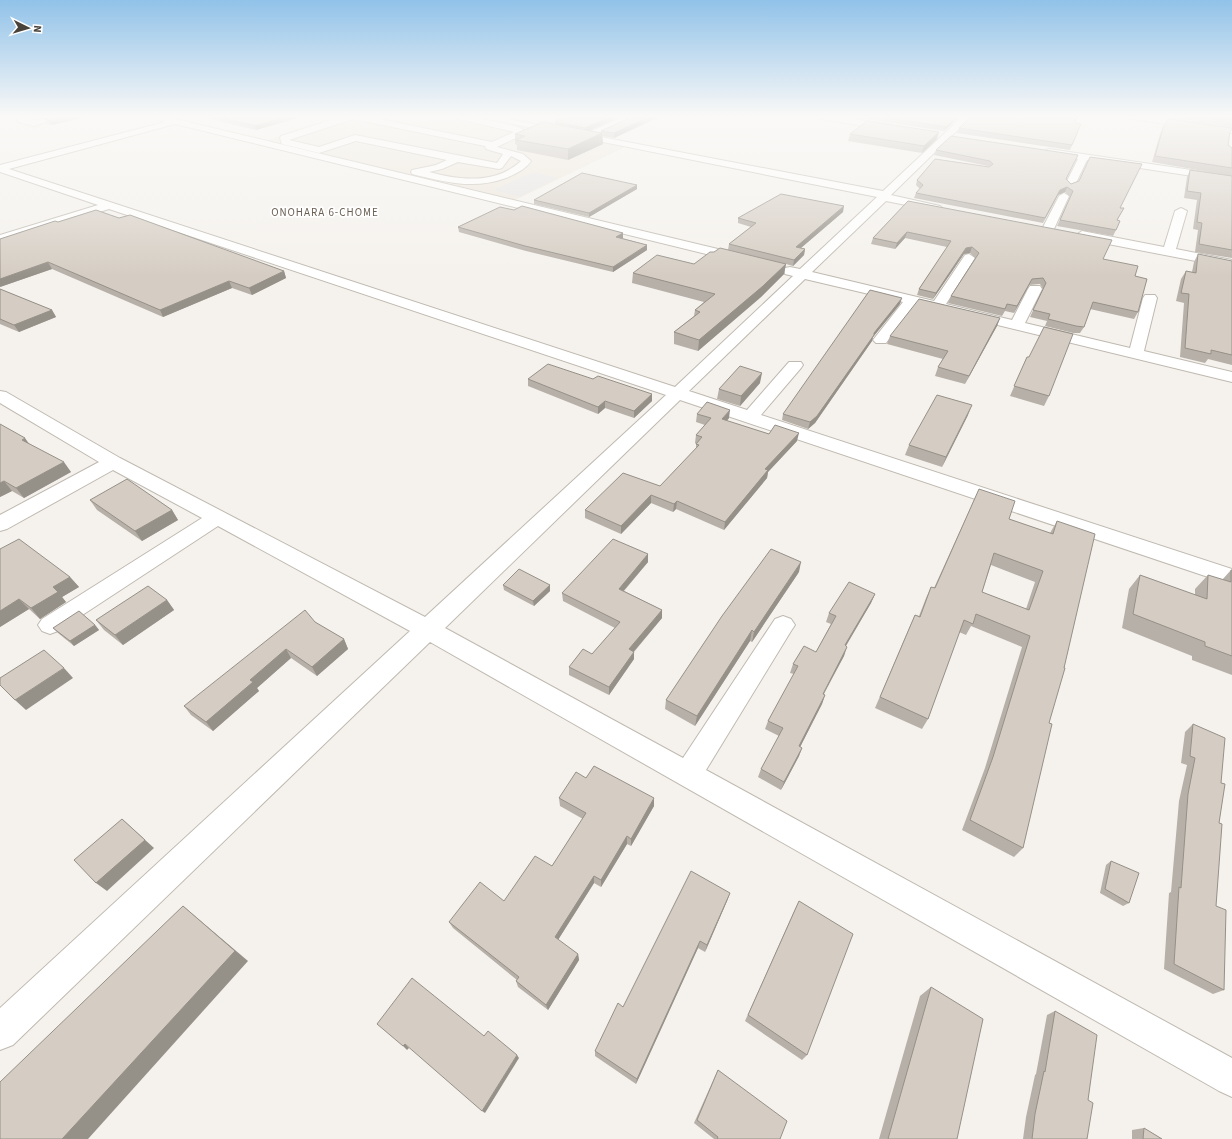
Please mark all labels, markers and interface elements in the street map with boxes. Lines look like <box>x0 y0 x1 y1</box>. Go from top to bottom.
north arrow <box>8 8 48 48</box>
text: N <box>30 25 45 33</box>
district label: ONOHARA 6-CHOME <box>271 205 379 220</box>

